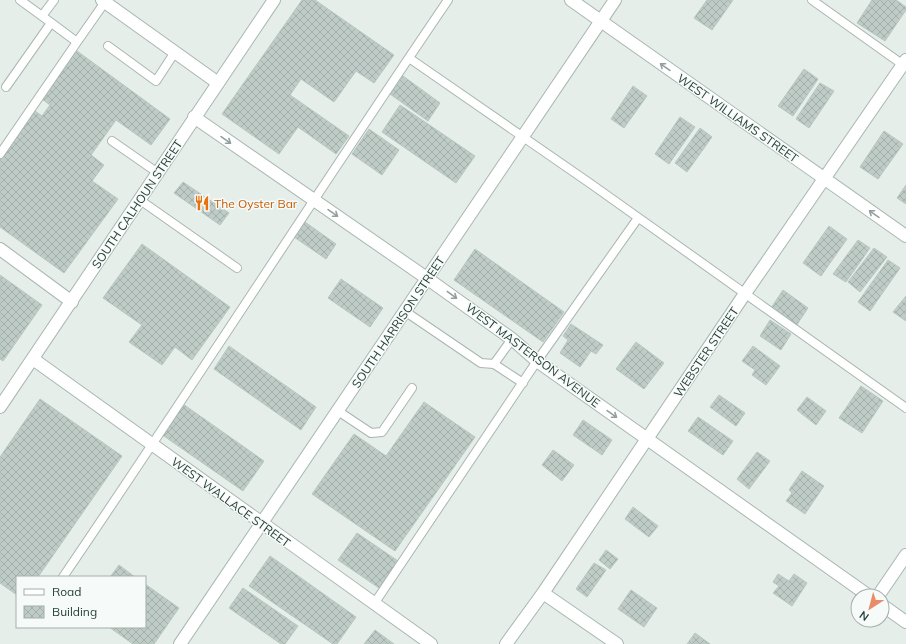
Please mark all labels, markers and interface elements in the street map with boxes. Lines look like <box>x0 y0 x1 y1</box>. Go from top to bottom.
one-way arrow <box>659 63 670 71</box>
street label: WEST WILLIAMS STREET <box>675 70 802 166</box>
street label: SOUTH CALHOUN STREET <box>88 136 186 271</box>
one-way arrow <box>221 136 232 144</box>
restaurant icon: The Oyster Bar <box>193 194 211 212</box>
place label: The Oyster Bar <box>214 196 298 211</box>
one-way arrow <box>328 209 339 217</box>
one-way arrow <box>869 210 880 218</box>
street label: SOUTH HARRISON STREET <box>348 253 448 391</box>
one-way arrow <box>446 291 457 300</box>
street label: WEST MASTERSON AVENUE <box>463 300 603 410</box>
street label: WEBSTER STREET <box>670 303 742 400</box>
one-way arrow <box>607 410 618 418</box>
street label: WEST WALLACE STREET <box>169 454 294 551</box>
legend <box>16 576 146 628</box>
text: Road <box>52 584 81 599</box>
north arrow <box>850 588 890 628</box>
text: Building <box>52 604 97 619</box>
text: N <box>857 608 872 624</box>

